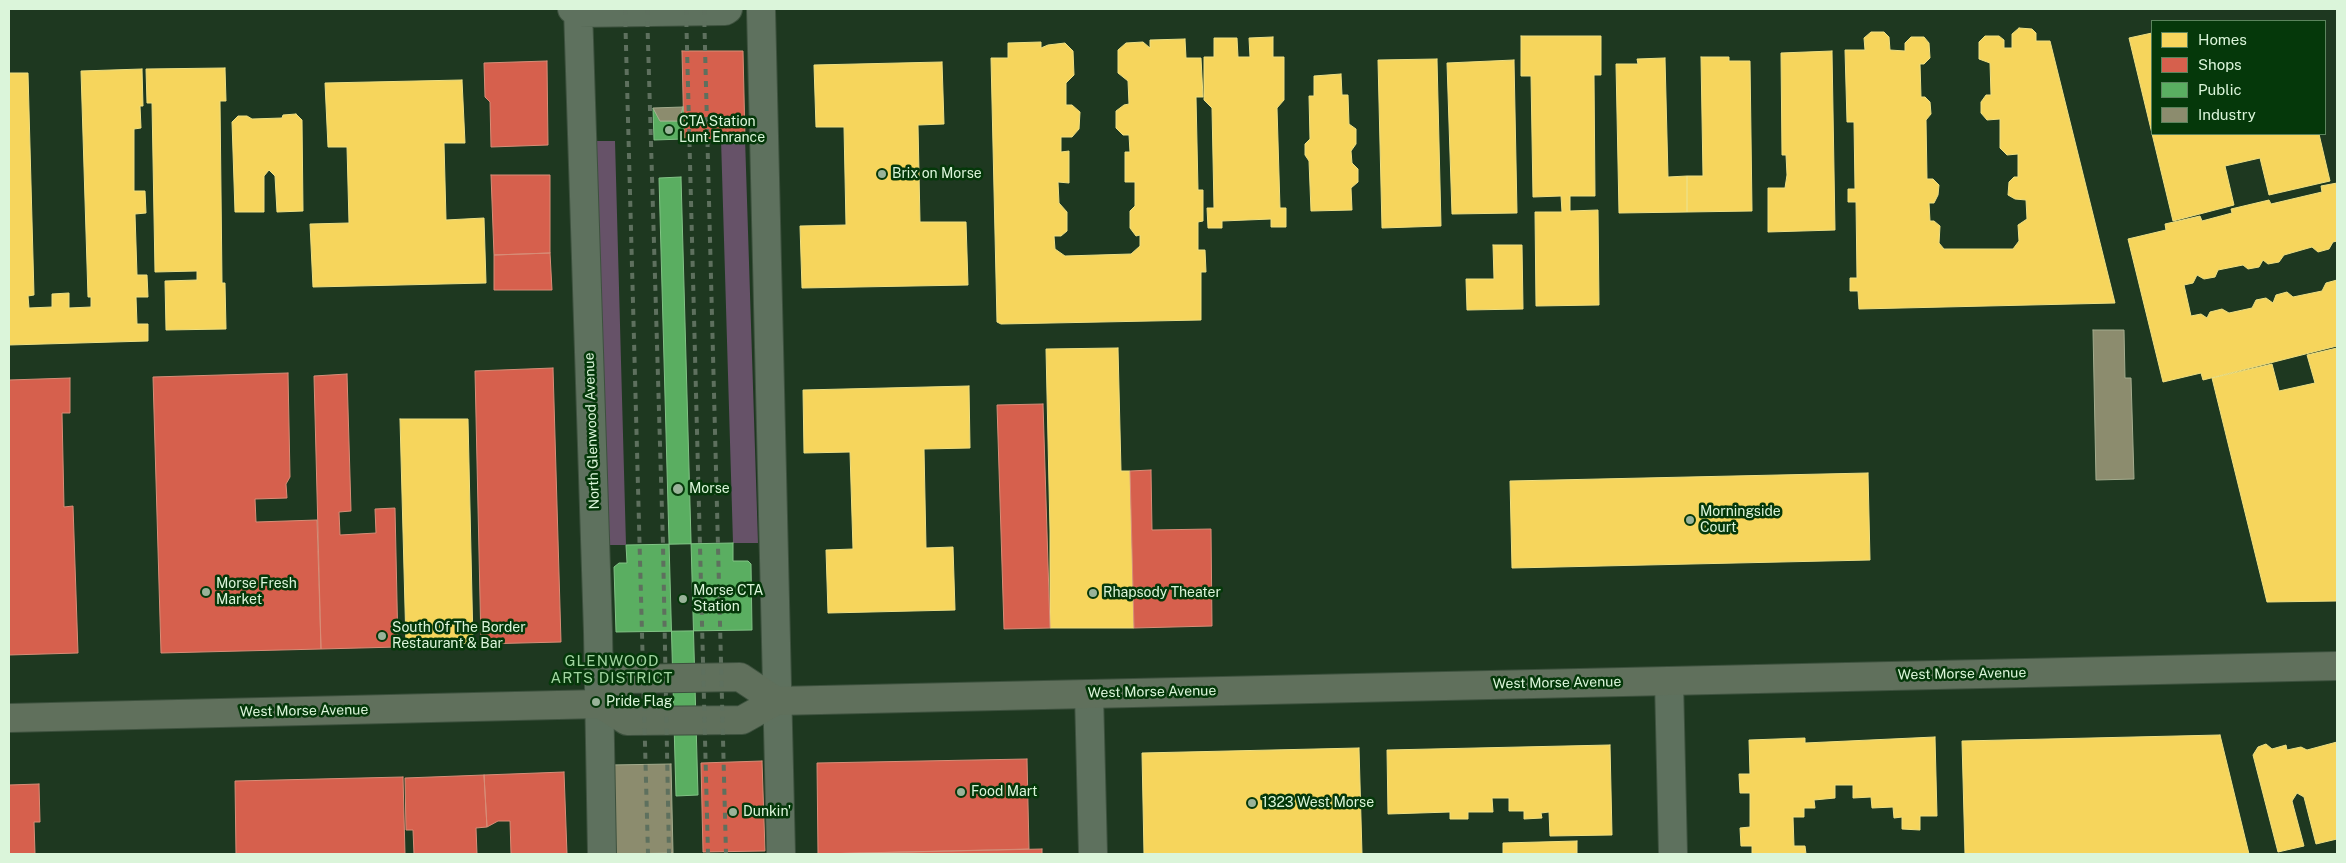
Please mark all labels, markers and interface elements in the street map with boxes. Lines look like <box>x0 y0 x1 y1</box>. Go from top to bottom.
legend <box>2151 20 2326 135</box>
text: Homes <box>2198 31 2247 48</box>
text: Shops <box>2198 56 2242 73</box>
text: Public <box>2198 81 2242 98</box>
text: Industry <box>2198 106 2256 123</box>
place label: CTA Station Lunt Enrance <box>679 114 765 146</box>
marker: CTA Station Lunt Enrance <box>663 124 675 136</box>
place label: Brix on Morse <box>892 166 982 182</box>
marker: Brix on Morse <box>876 168 888 180</box>
street label: North Glenwood Avenue <box>581 352 603 510</box>
place label: Morse <box>689 481 730 497</box>
marker: Morse <box>671 482 685 496</box>
place label: Morningside Court <box>1700 504 1781 536</box>
marker: Morningside Court <box>1684 514 1696 526</box>
place label: Morse Fresh Market <box>216 576 297 608</box>
place label: Morse CTA Station <box>693 583 763 616</box>
place label: Rhapsody Theater <box>1103 585 1221 601</box>
marker: Morse Fresh Market <box>200 586 212 598</box>
marker: Rhapsody Theater <box>1087 587 1099 599</box>
marker: Morse CTA Station <box>677 593 689 605</box>
place label: South Of The Border Restaurant & Bar <box>392 620 526 652</box>
marker: South Of The Border Restaurant & Bar <box>376 630 388 642</box>
district label: GLENWOOD ARTS DISTRICT <box>549 652 675 687</box>
street label: West Morse Avenue <box>1898 664 2026 684</box>
street label: West Morse Avenue <box>1493 673 1621 693</box>
street label: West Morse Avenue <box>1088 682 1216 702</box>
place label: Pride Flag <box>606 694 672 710</box>
marker: Pride Flag <box>590 696 602 708</box>
street label: West Morse Avenue <box>240 701 368 721</box>
place label: Food Mart <box>971 784 1037 800</box>
marker: Food Mart <box>955 786 967 798</box>
place label: 1323 West Morse <box>1262 795 1374 811</box>
marker: 1323 West Morse <box>1246 797 1258 809</box>
place label: Dunkin' <box>743 804 791 820</box>
marker: Dunkin' <box>727 806 739 818</box>

